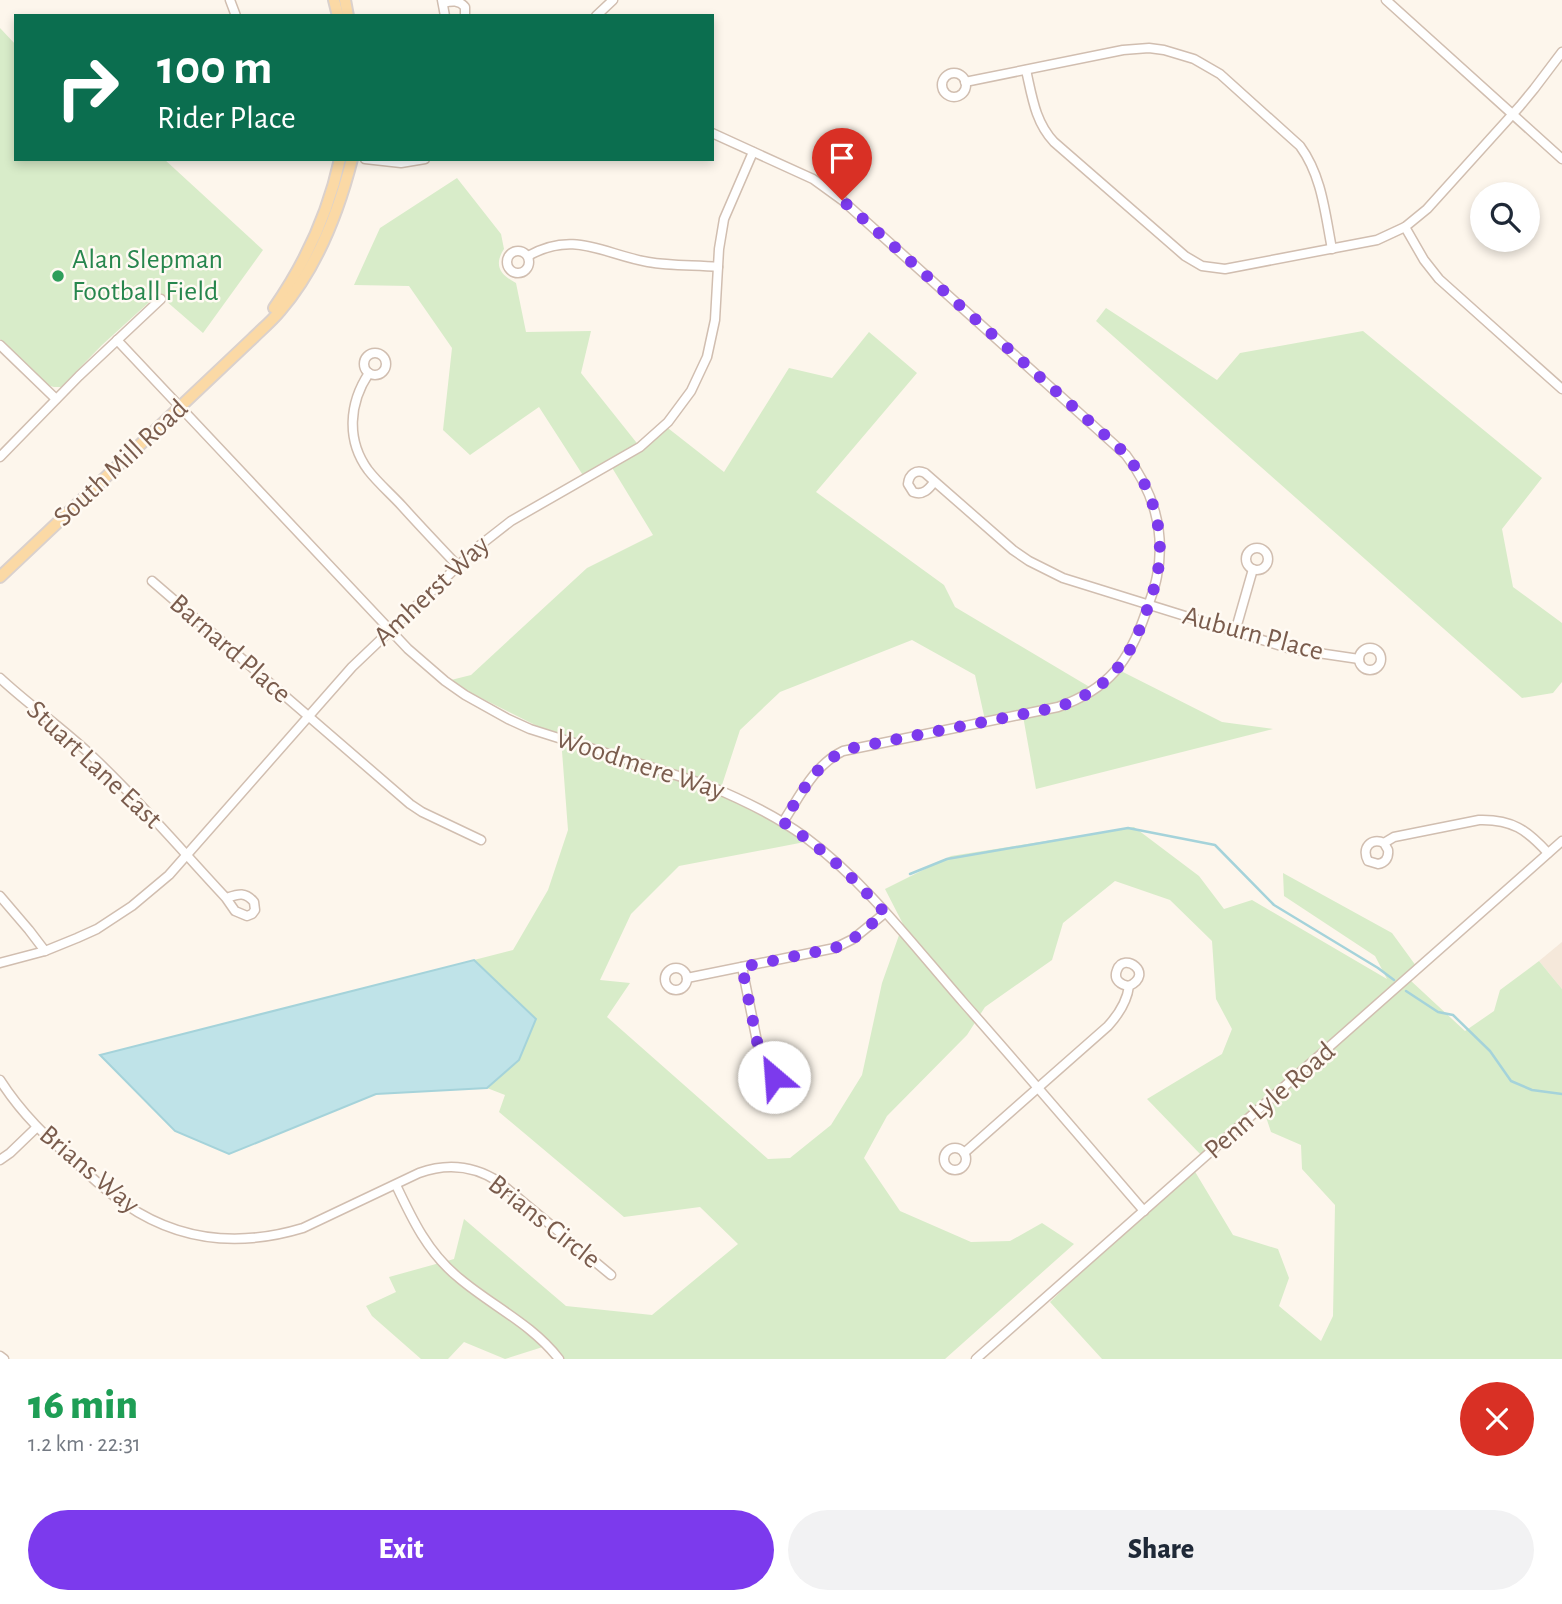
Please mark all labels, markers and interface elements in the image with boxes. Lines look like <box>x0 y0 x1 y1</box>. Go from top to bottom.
icon: right <box>42 42 133 133</box>
text: 100 m <box>157 44 273 93</box>
text: Rider Place <box>157 102 296 134</box>
pin <box>812 128 872 200</box>
icon: arrive <box>823 139 861 177</box>
map controls <box>1470 182 1540 252</box>
button: search <box>1470 182 1540 252</box>
place label: Alan Slepman Football Field <box>72 246 223 306</box>
marker: Alan Slepman Football Field <box>50 268 66 284</box>
street label: South Mill Road <box>49 394 193 532</box>
street label: Amherst Way <box>369 531 495 651</box>
street label: Barnard Place <box>164 589 296 709</box>
street label: Auburn Place <box>1180 602 1326 666</box>
street label: Stuart Lane East <box>21 696 167 834</box>
street label: Woodmere Way <box>552 725 728 805</box>
street label: Penn Lyle Road <box>1199 1037 1341 1165</box>
position arrow <box>737 1040 811 1114</box>
street label: Brians Way <box>34 1120 144 1220</box>
street label: Brians Circle <box>483 1170 605 1274</box>
button: close <box>1460 1382 1534 1456</box>
text: 16 min <box>28 1384 138 1426</box>
text: 1.2 km · 22:31 <box>28 1433 141 1456</box>
button: Exit <box>28 1510 774 1590</box>
button: Share <box>788 1510 1534 1590</box>

